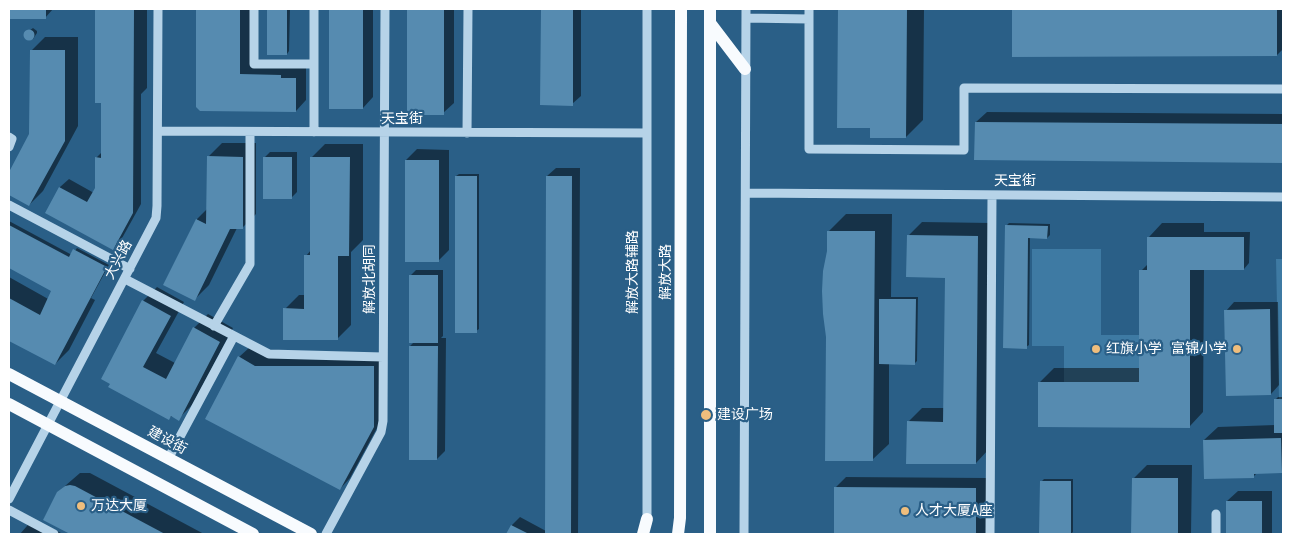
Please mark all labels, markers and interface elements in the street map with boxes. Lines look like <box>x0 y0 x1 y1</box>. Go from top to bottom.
street label: 天宝街 <box>381 111 423 127</box>
street label: 天宝街 <box>994 173 1036 189</box>
street label: 解放大路辅路 <box>625 230 641 314</box>
street label: 大兴路 <box>102 238 136 282</box>
street label: 解放北胡同 <box>362 244 378 314</box>
street label: 解放大路 <box>658 244 674 300</box>
place label: 红旗小学 <box>1106 341 1162 357</box>
place label: 富锦小学 <box>1171 341 1227 357</box>
marker: 红旗小学 <box>1090 343 1102 355</box>
marker: 富锦小学 <box>1231 343 1243 355</box>
place label: 建设广场 <box>717 407 773 423</box>
marker: 建设广场 <box>699 408 713 422</box>
street label: 建设街 <box>145 424 189 458</box>
place label: 万达大厦 <box>91 498 147 514</box>
marker: 万达大厦 <box>75 500 87 512</box>
place label: 人才大厦A座 <box>915 503 993 519</box>
marker: 人才大厦A座 <box>899 505 911 517</box>

